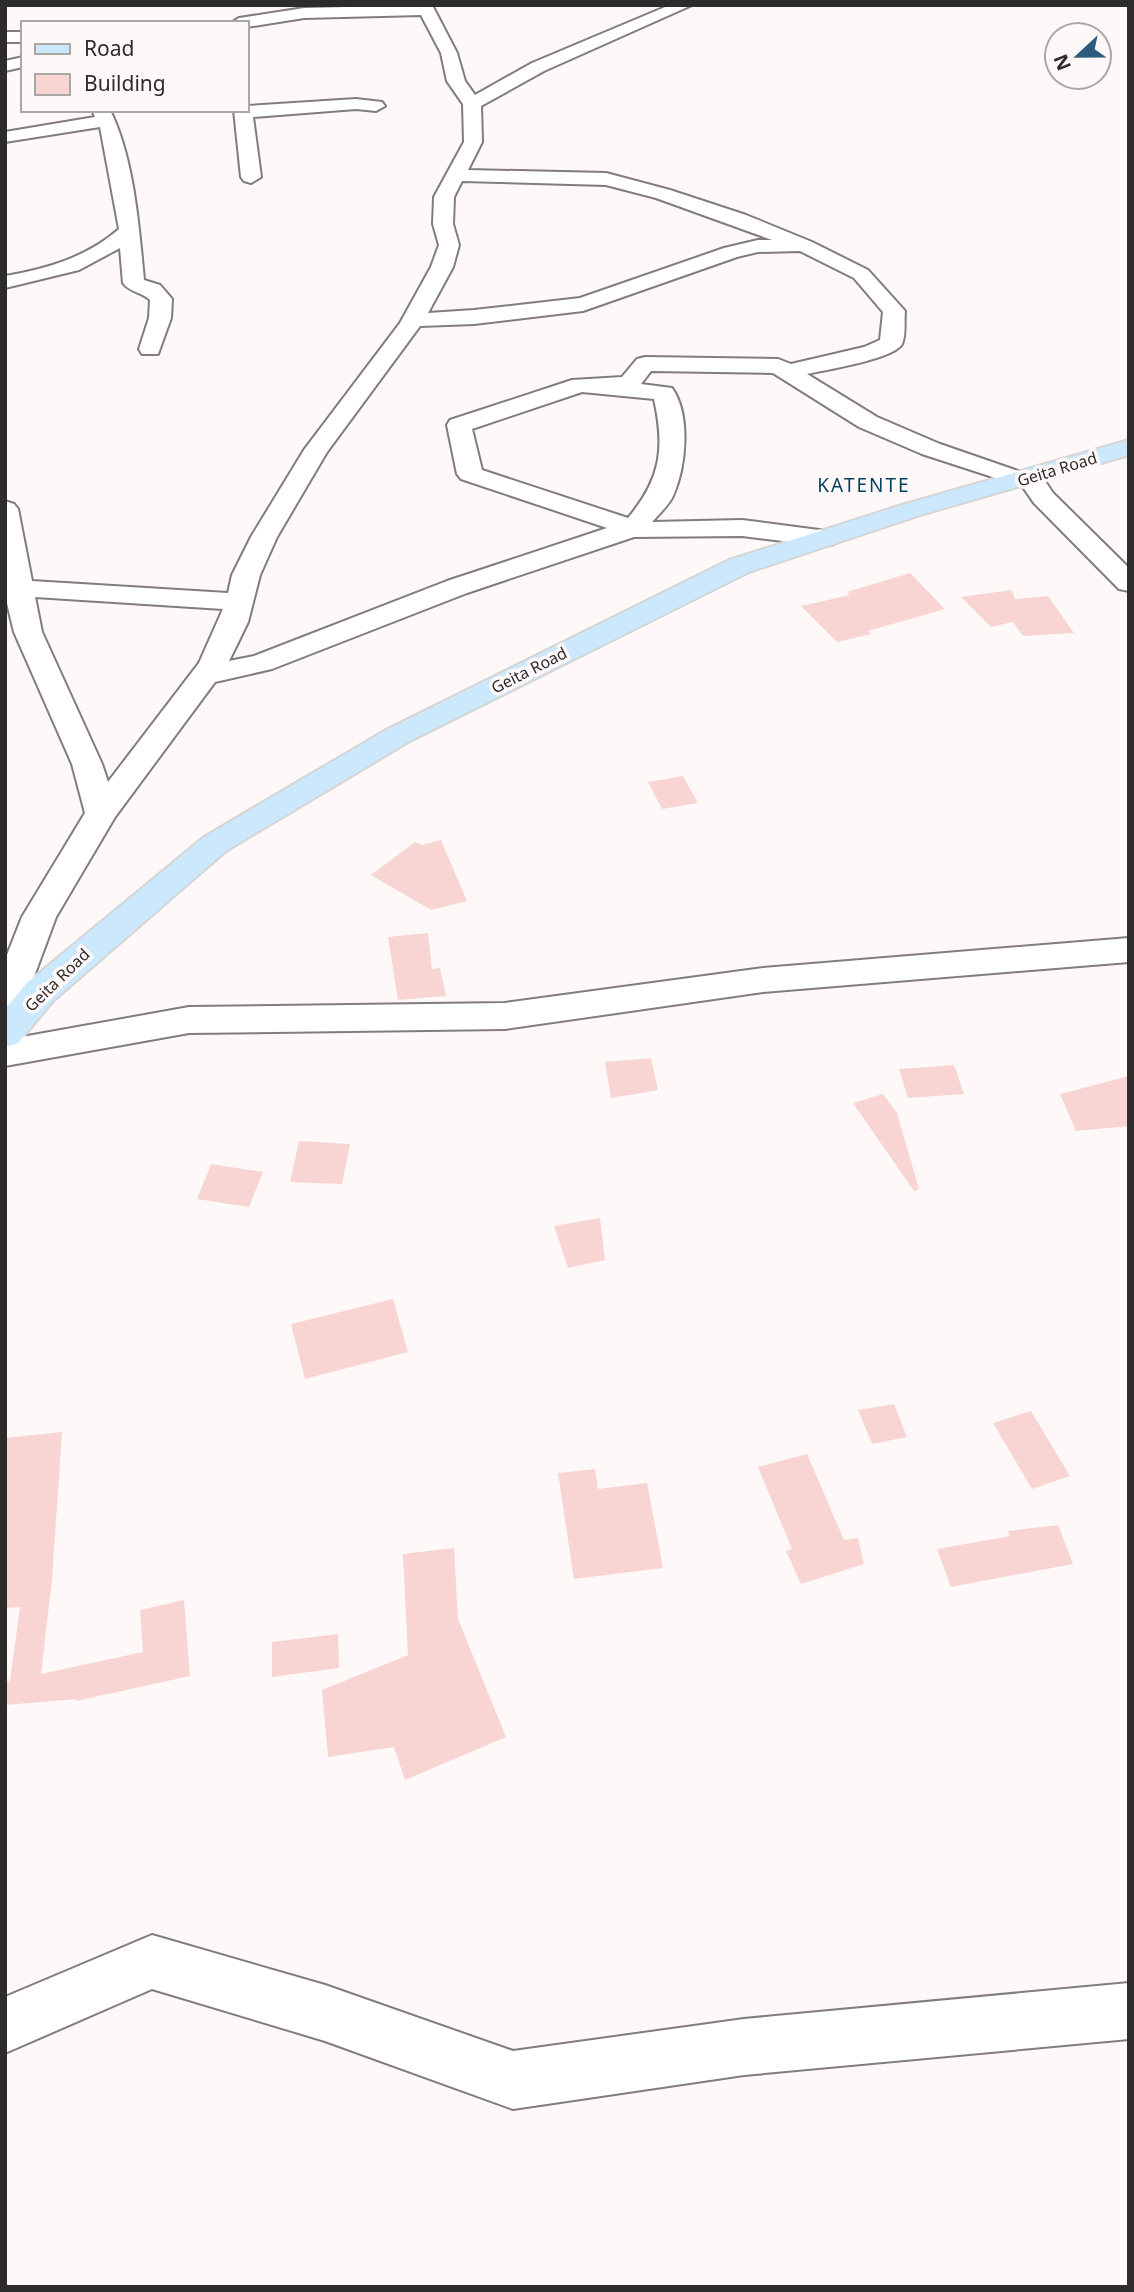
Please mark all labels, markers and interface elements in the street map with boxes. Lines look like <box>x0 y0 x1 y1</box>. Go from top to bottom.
legend <box>21 21 248 112</box>
north arrow <box>1043 21 1113 91</box>
text: Road <box>84 34 134 62</box>
text: N <box>1047 50 1077 74</box>
text: Building <box>84 69 166 97</box>
street label: Geita Road <box>1014 446 1100 492</box>
district label: KATENTE <box>817 472 911 498</box>
street label: Geita Road <box>487 642 571 698</box>
street label: Geita Road <box>20 944 94 1016</box>

